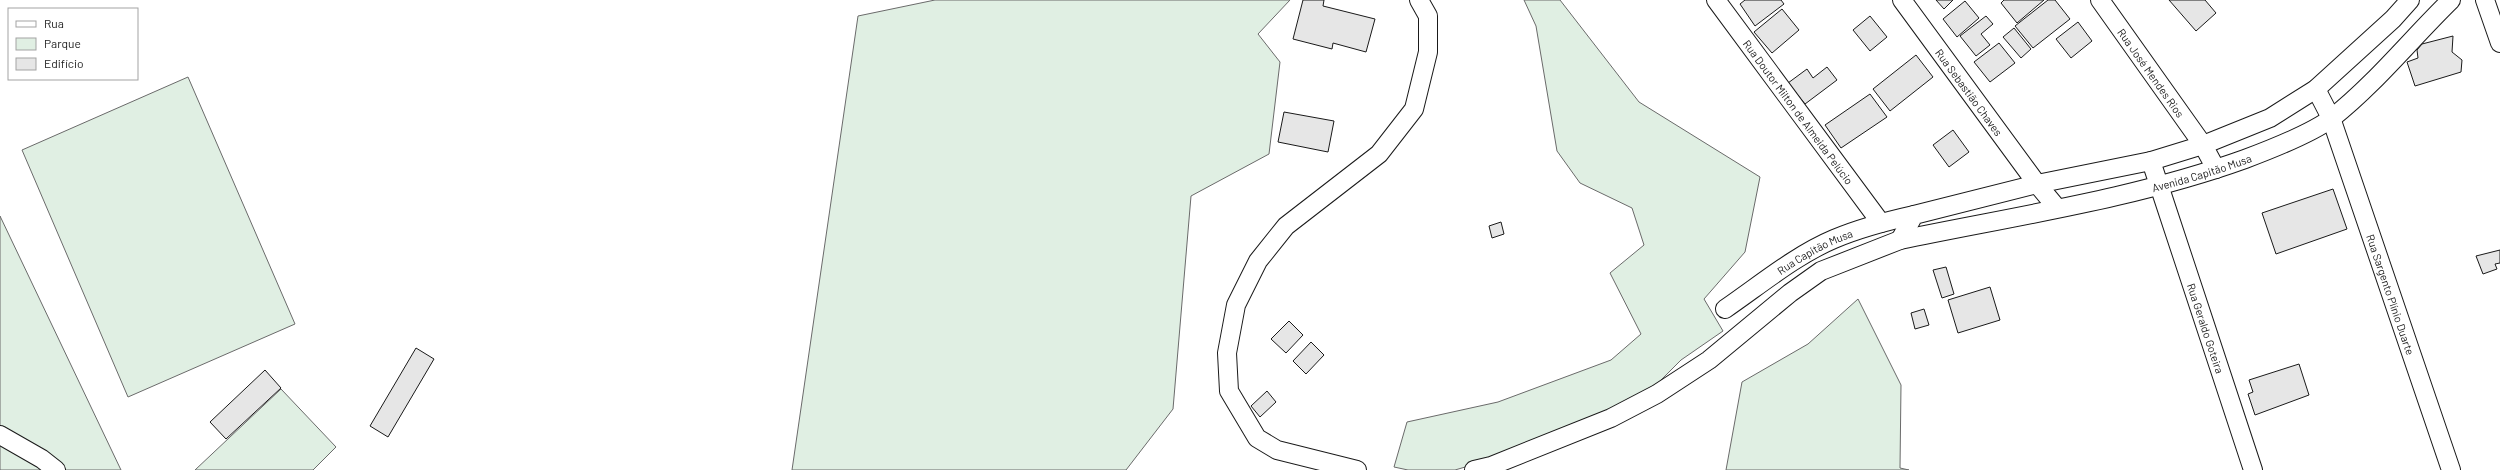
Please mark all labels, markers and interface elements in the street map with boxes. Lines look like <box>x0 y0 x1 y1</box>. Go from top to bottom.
legend <box>8 8 138 80</box>
text: Rua <box>44 16 64 30</box>
street label: Rua José Mendes Rios <box>2116 26 2188 120</box>
text: Parque <box>44 36 81 50</box>
street label: Rua Doutor Milton de Almeida Pelúcio <box>1741 37 1856 187</box>
street label: Rua Sebastião Chaves <box>1933 46 2006 138</box>
text: Edifício <box>44 56 84 70</box>
street label: Avenida Capitão Musa <box>2150 151 2253 194</box>
street label: Rua Capitão Musa <box>1774 226 1854 277</box>
street label: Rua Sargento Plínio Duarte <box>2365 232 2418 356</box>
street label: Rua Geraldo Goteira <box>2185 281 2227 375</box>

